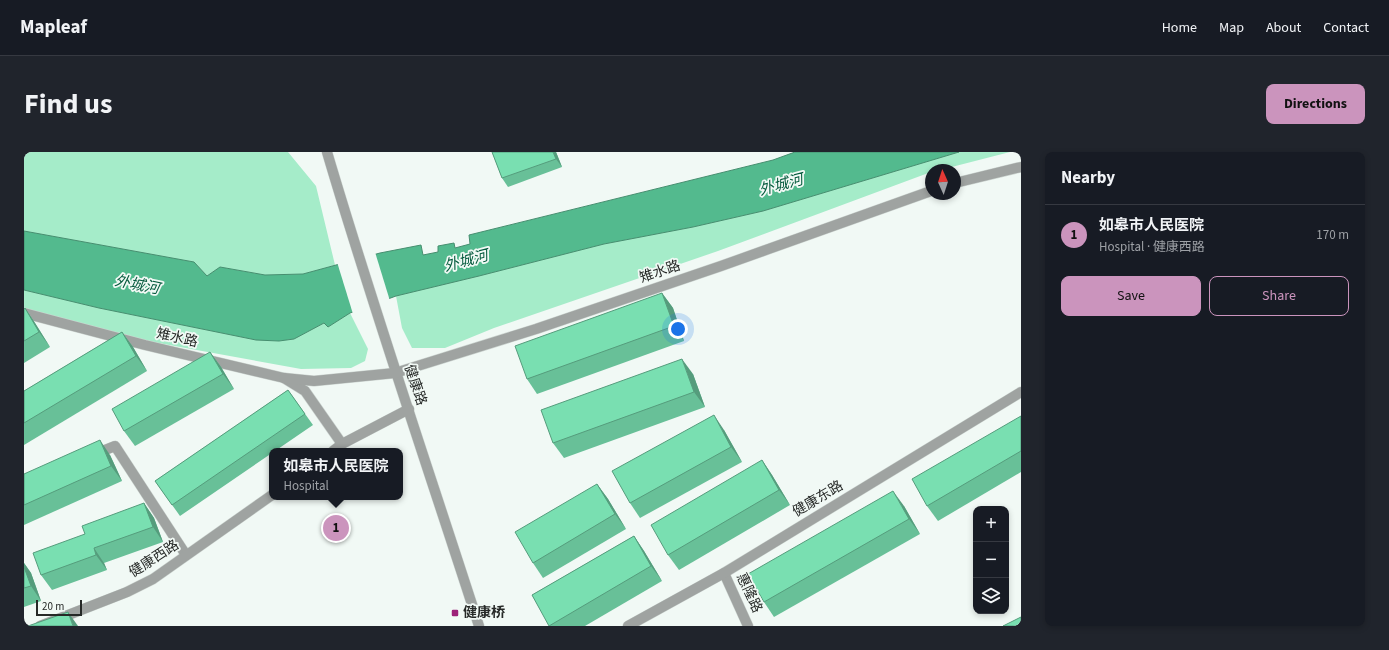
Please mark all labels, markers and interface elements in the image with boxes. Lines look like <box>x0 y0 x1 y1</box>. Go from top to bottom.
text: Mapleaf <box>20 14 87 41</box>
text: Home <box>1162 18 1197 38</box>
text: Map <box>1219 18 1244 38</box>
text: About <box>1266 18 1301 38</box>
text: Contact <box>1323 18 1369 38</box>
text: Find us <box>24 84 112 124</box>
button: Directions <box>1266 84 1365 124</box>
north arrow <box>925 164 961 200</box>
text: Nearby <box>1061 166 1115 190</box>
water label: 外城河 <box>757 168 808 201</box>
text: 如皋市人民医院 <box>1099 215 1204 236</box>
text: 1 <box>1071 226 1077 244</box>
text: 170 m <box>1316 226 1349 244</box>
text: Hospital · 健康西路 <box>1099 238 1205 256</box>
water label: 外城河 <box>442 244 493 277</box>
street label: 雉水路 <box>637 256 683 288</box>
water label: 外城河 <box>113 270 164 300</box>
button: Save <box>1061 276 1201 316</box>
button: Share <box>1209 276 1349 316</box>
your location <box>668 319 688 339</box>
street label: 雉水路 <box>154 324 200 352</box>
street label: 健康路 <box>399 362 431 408</box>
popup <box>269 448 403 500</box>
text: 如皋市人民医院 <box>283 456 389 477</box>
street label: 健康东路 <box>789 476 847 522</box>
text: Hospital <box>283 477 329 495</box>
map controls <box>973 506 1009 614</box>
button: + <box>973 506 1009 542</box>
pin: 1 <box>323 513 349 543</box>
street label: 健康西路 <box>125 535 183 583</box>
button: − <box>973 542 1009 578</box>
street label: 惠隆路 <box>731 570 767 616</box>
button: layers <box>973 578 1009 614</box>
scale bar <box>36 598 82 617</box>
text: 20 m <box>42 599 64 614</box>
place label: 健康桥 <box>463 603 505 623</box>
marker: 健康桥 <box>450 608 460 618</box>

